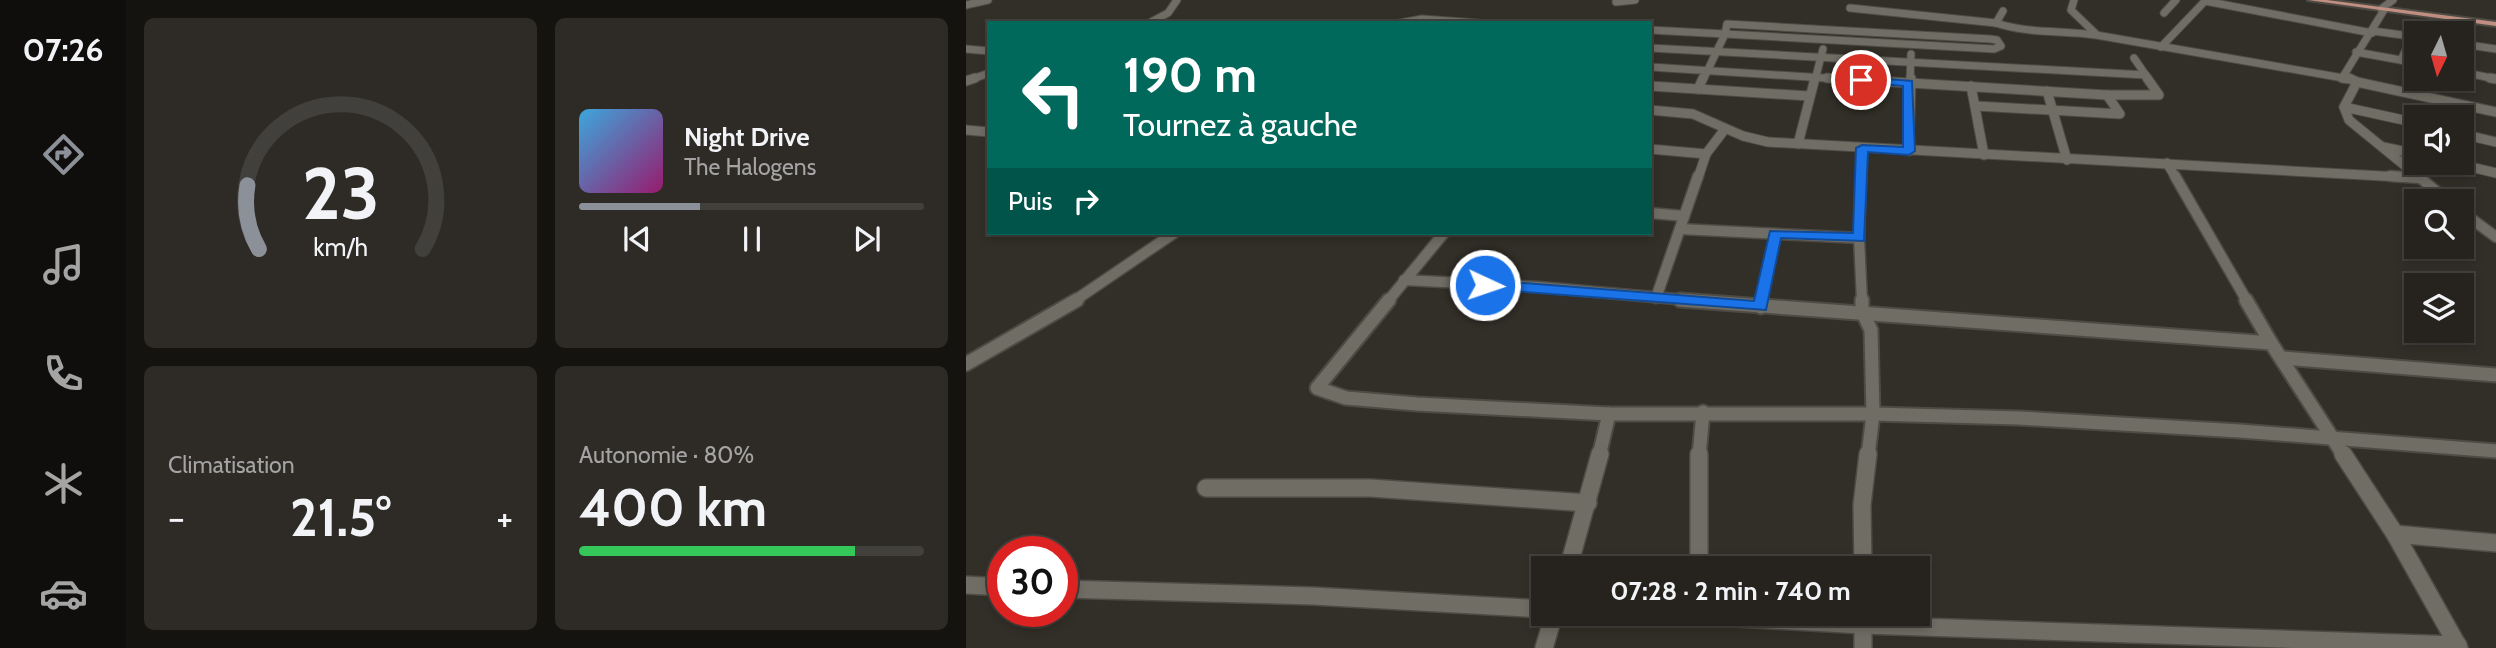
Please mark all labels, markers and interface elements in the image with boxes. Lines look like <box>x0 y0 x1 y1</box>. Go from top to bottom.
north arrow <box>2404 21 2474 91</box>
map controls <box>2404 21 2474 343</box>
text: 07:26 <box>23 30 103 69</box>
text: 190 m <box>1123 45 1257 104</box>
icon: left <box>1008 49 1099 140</box>
pin <box>1831 50 1891 110</box>
icon: arrive <box>1842 61 1880 99</box>
text: Tournez à gauche <box>1123 105 1357 144</box>
button: sound <box>2404 105 2474 175</box>
text: Night Drive <box>684 121 810 153</box>
icon: directions <box>39 130 88 179</box>
text: 23 <box>302 150 379 238</box>
text: The Halogens <box>684 153 816 181</box>
icon: right <box>1067 182 1105 220</box>
text: Puis <box>1008 185 1053 217</box>
button: search <box>2404 189 2474 259</box>
icon: previous <box>618 220 656 258</box>
icon: pause <box>733 220 771 258</box>
icon: next <box>848 220 886 258</box>
text: km/h <box>313 232 368 262</box>
icon: music <box>39 240 88 289</box>
position arrow <box>1448 248 1522 322</box>
button: layers <box>2404 273 2474 343</box>
icon: phone <box>39 349 88 398</box>
text: Autonomie · 80% <box>579 441 754 469</box>
text: Climatisation <box>168 451 295 479</box>
icon: climate <box>39 459 88 508</box>
text: 400 km <box>579 476 767 539</box>
text: 21.5° <box>290 486 391 549</box>
text: − <box>168 494 185 541</box>
text: + <box>496 494 513 541</box>
speed limit sign: 30 <box>987 536 1078 627</box>
icon: car <box>39 569 88 618</box>
text: 07:28 · 2 min · 740 m <box>1610 575 1851 607</box>

